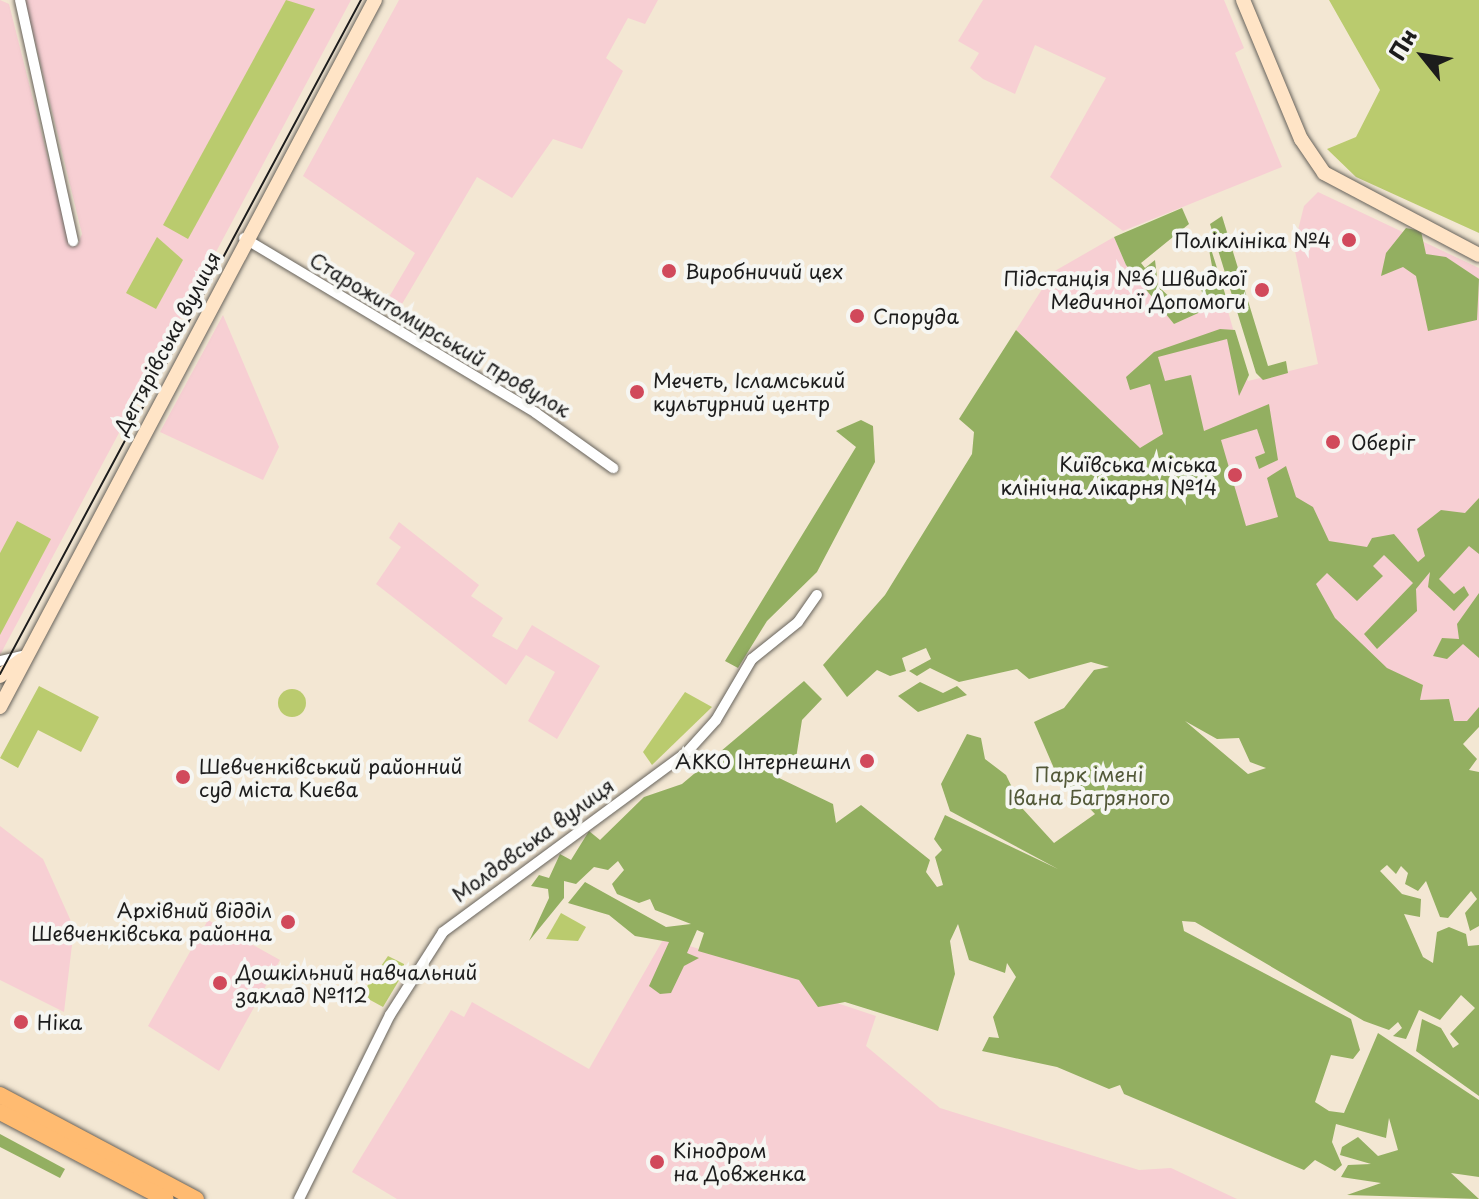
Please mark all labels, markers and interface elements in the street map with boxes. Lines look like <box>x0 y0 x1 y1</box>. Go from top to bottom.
north arrow <box>1383 16 1463 96</box>
text: Пн <box>1380 22 1424 66</box>
place label: Поліклініка №4 <box>1174 228 1331 252</box>
marker: Поліклініка №4 <box>1338 229 1360 251</box>
street label: Дегтярівська вулиця <box>108 247 226 439</box>
street label: Старожитомирський провулок <box>306 248 574 422</box>
place label: Виробничий цех <box>685 259 844 283</box>
marker: Виробничий цех <box>660 262 678 280</box>
place label: Підстанція №6 Швидкої Медичної Допомоги <box>1003 266 1246 313</box>
marker: Підстанція №6 Швидкої Медичної Допомоги <box>1253 281 1271 299</box>
place label: Споруда <box>873 304 959 328</box>
marker: Споруда <box>848 307 866 325</box>
place label: Мечеть, Ісламський культурний центр <box>653 368 846 415</box>
marker: Мечеть, Ісламський культурний центр <box>628 383 646 401</box>
place label: Оберіг <box>1351 430 1415 454</box>
marker: Оберіг <box>1322 431 1344 453</box>
place label: Київська міська клінічна лікарня №14 <box>1000 452 1217 499</box>
marker: Київська міська клінічна лікарня №14 <box>1224 464 1246 486</box>
place label: АККО Інтернешнл <box>673 749 851 773</box>
marker: АККО Інтернешнл <box>858 752 876 770</box>
place label: Шевченківський районний суд міста Києва <box>199 754 463 801</box>
park label: Парк імені Івана Багряного <box>1008 762 1170 809</box>
marker: Шевченківський районний суд міста Києва <box>174 768 192 786</box>
street label: Молдовська вулиця <box>447 773 619 907</box>
place label: Архівний відділ Шевченківська районна <box>31 898 272 945</box>
marker: Архівний відділ Шевченківська районна <box>279 913 297 931</box>
place label: Дошкільний навчальний заклад №112 <box>236 960 479 1007</box>
marker: Дошкільний навчальний заклад №112 <box>211 974 229 992</box>
place label: Ніка <box>37 1010 82 1034</box>
marker: Ніка <box>12 1013 30 1031</box>
place label: Кінодром на Довженка <box>673 1138 806 1185</box>
marker: Кінодром на Довженка <box>648 1153 666 1171</box>

